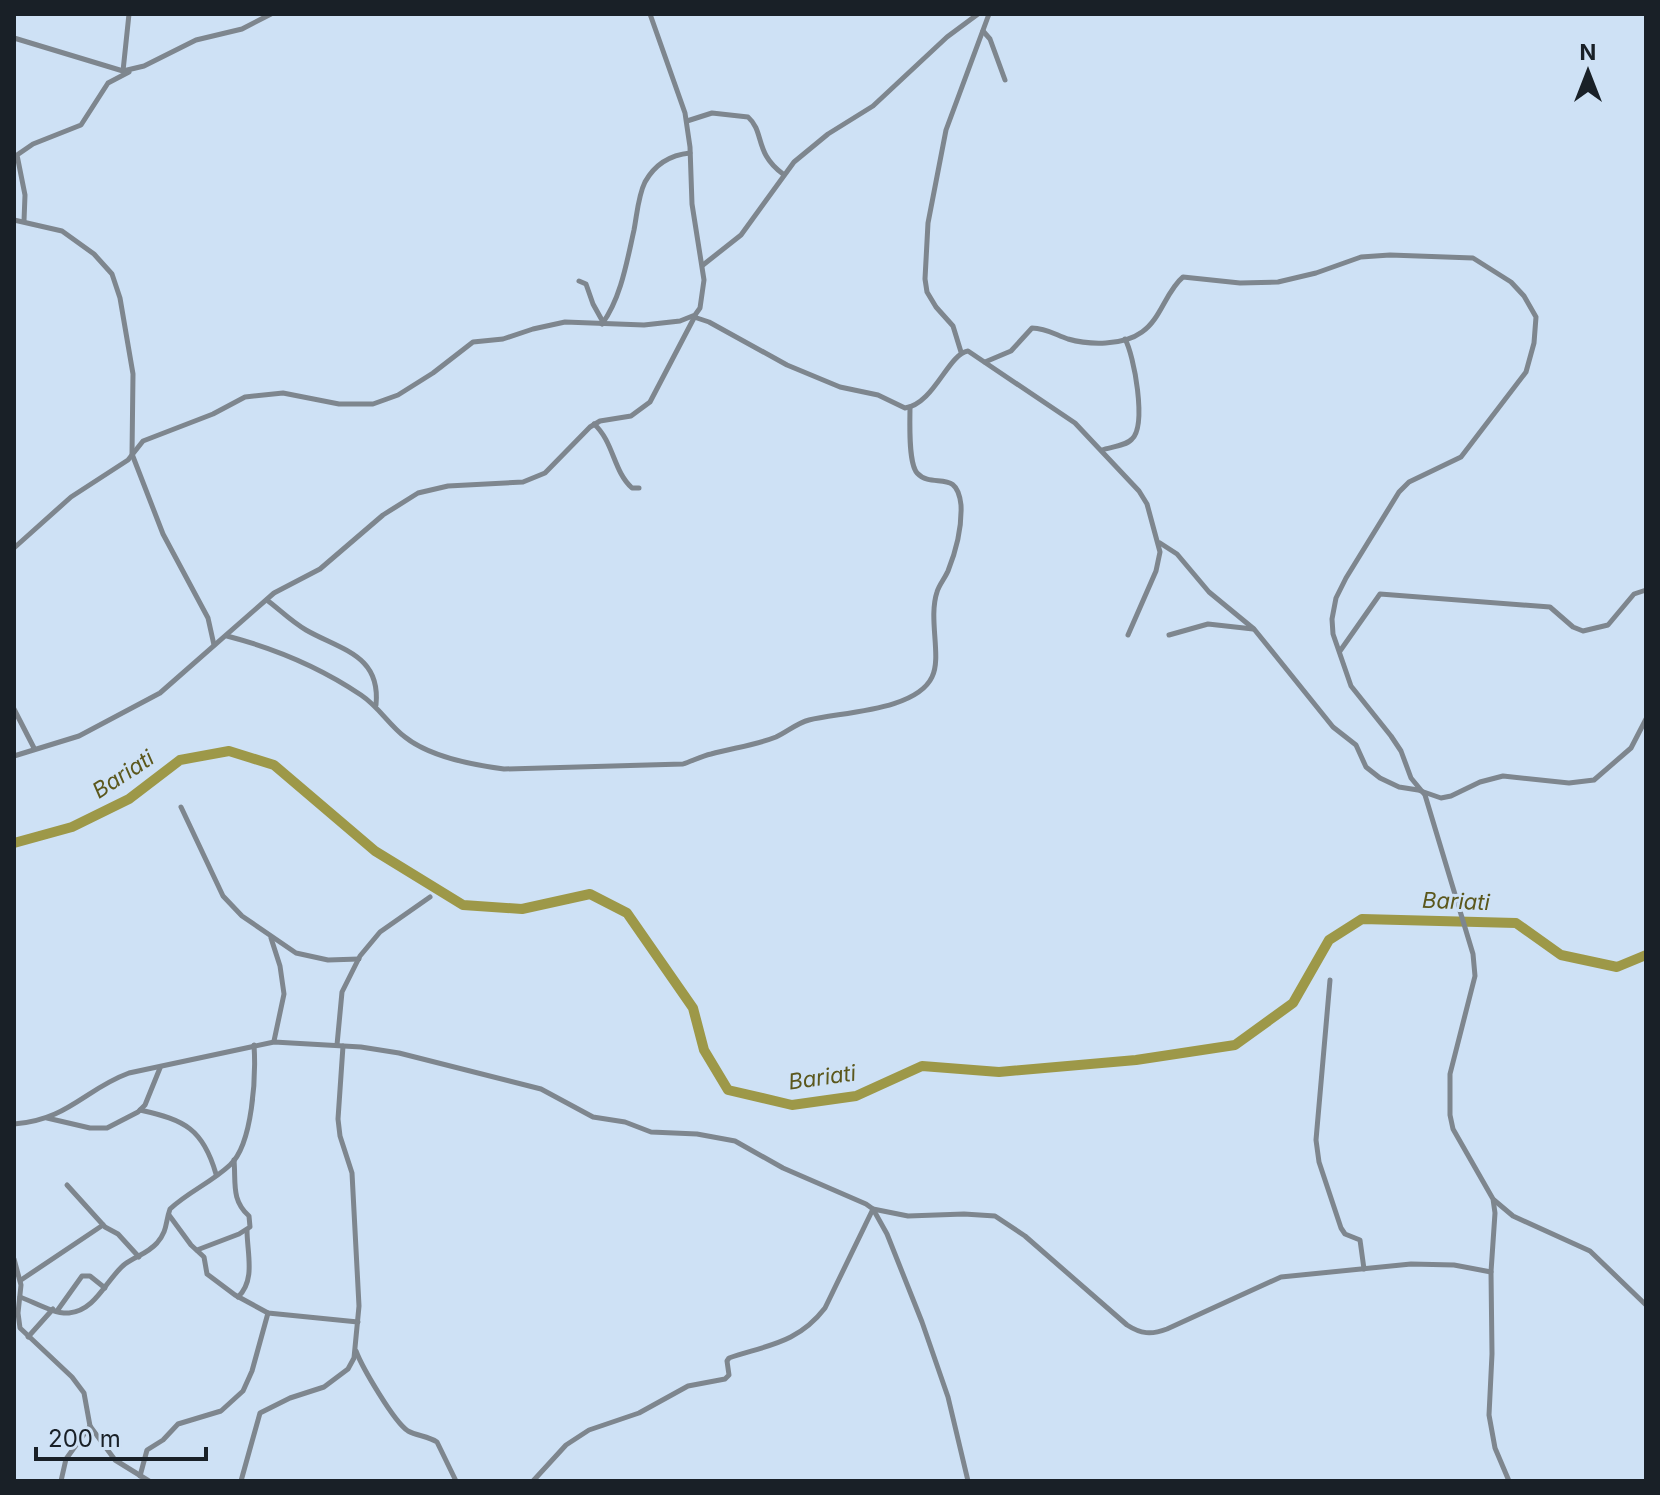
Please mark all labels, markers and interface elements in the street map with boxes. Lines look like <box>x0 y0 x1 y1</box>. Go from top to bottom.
north arrow <box>1548 32 1628 112</box>
text: N <box>1580 39 1596 65</box>
water label: Bariati <box>87 744 159 803</box>
water label: Bariati <box>1422 887 1491 915</box>
water label: Bariati <box>787 1059 858 1095</box>
scale bar <box>36 1411 206 1461</box>
text: 200 m <box>48 1424 121 1453</box>

